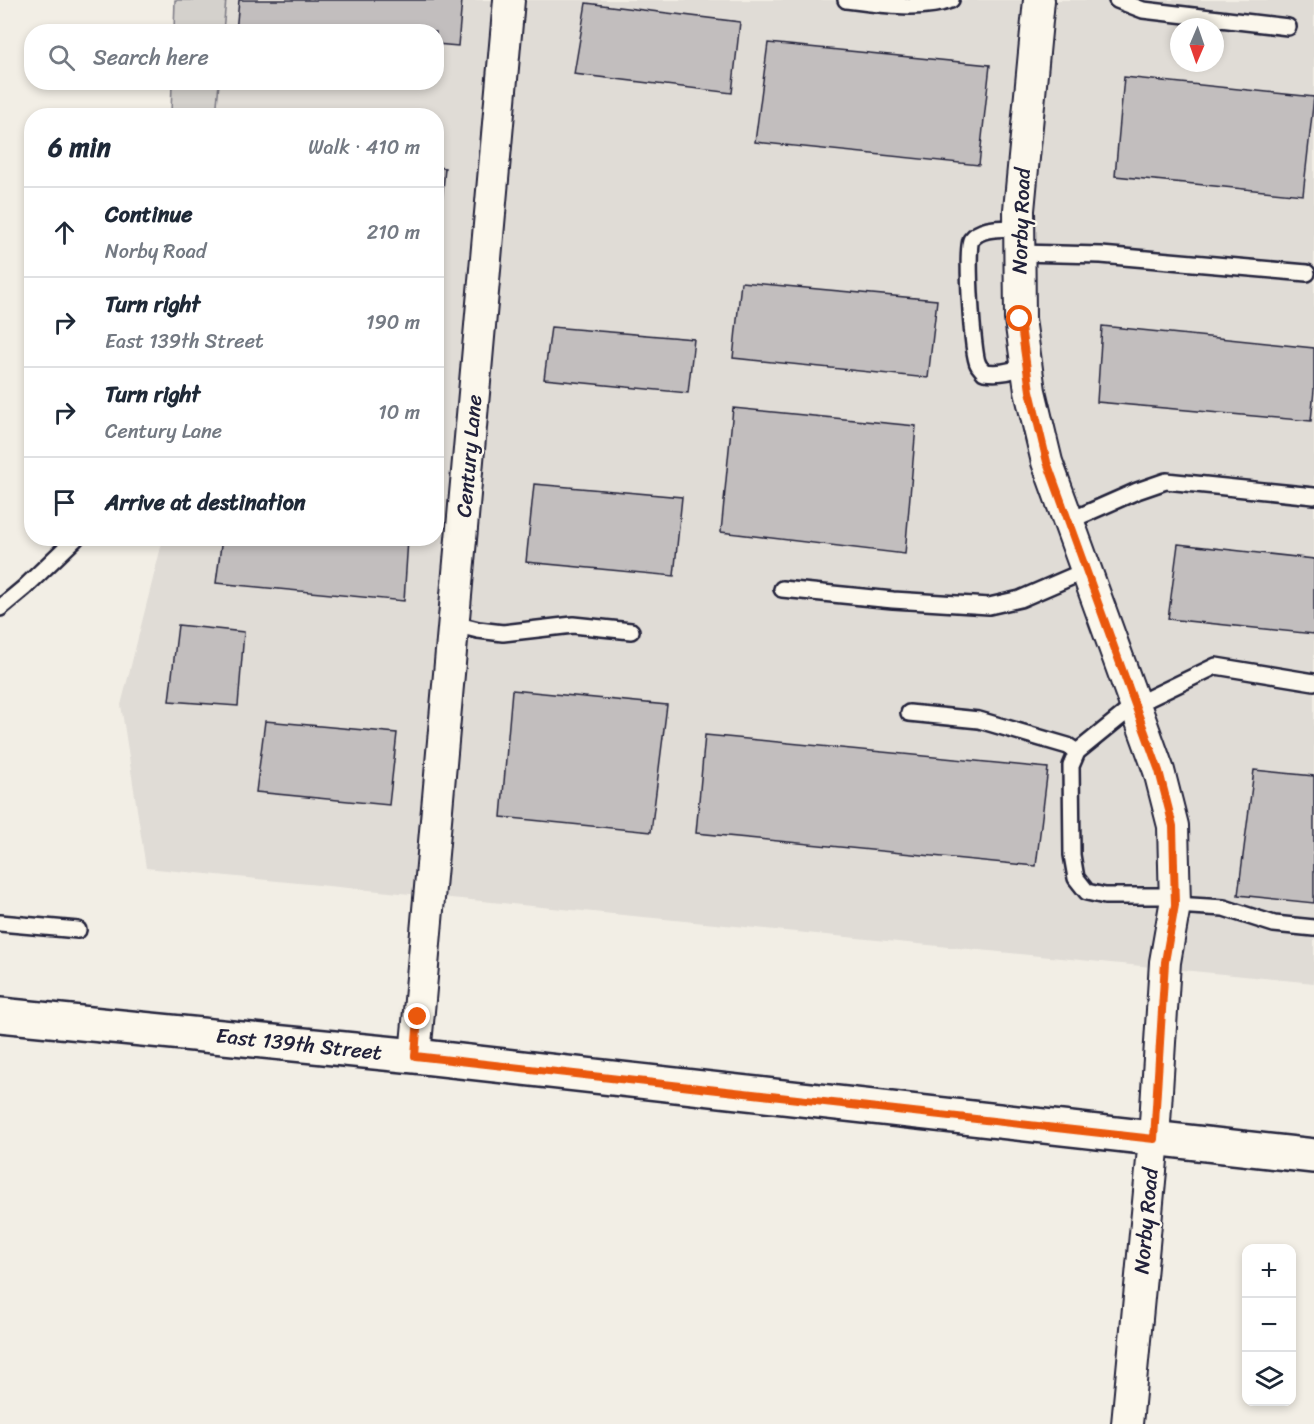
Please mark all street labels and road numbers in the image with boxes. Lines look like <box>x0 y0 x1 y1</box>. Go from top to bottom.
street label: Norby Road <box>1000 165 1042 275</box>
street label: Century Lane <box>445 393 493 519</box>
street label: East 139th Street <box>214 1016 384 1072</box>
street label: Norby Road <box>1122 1164 1170 1276</box>

